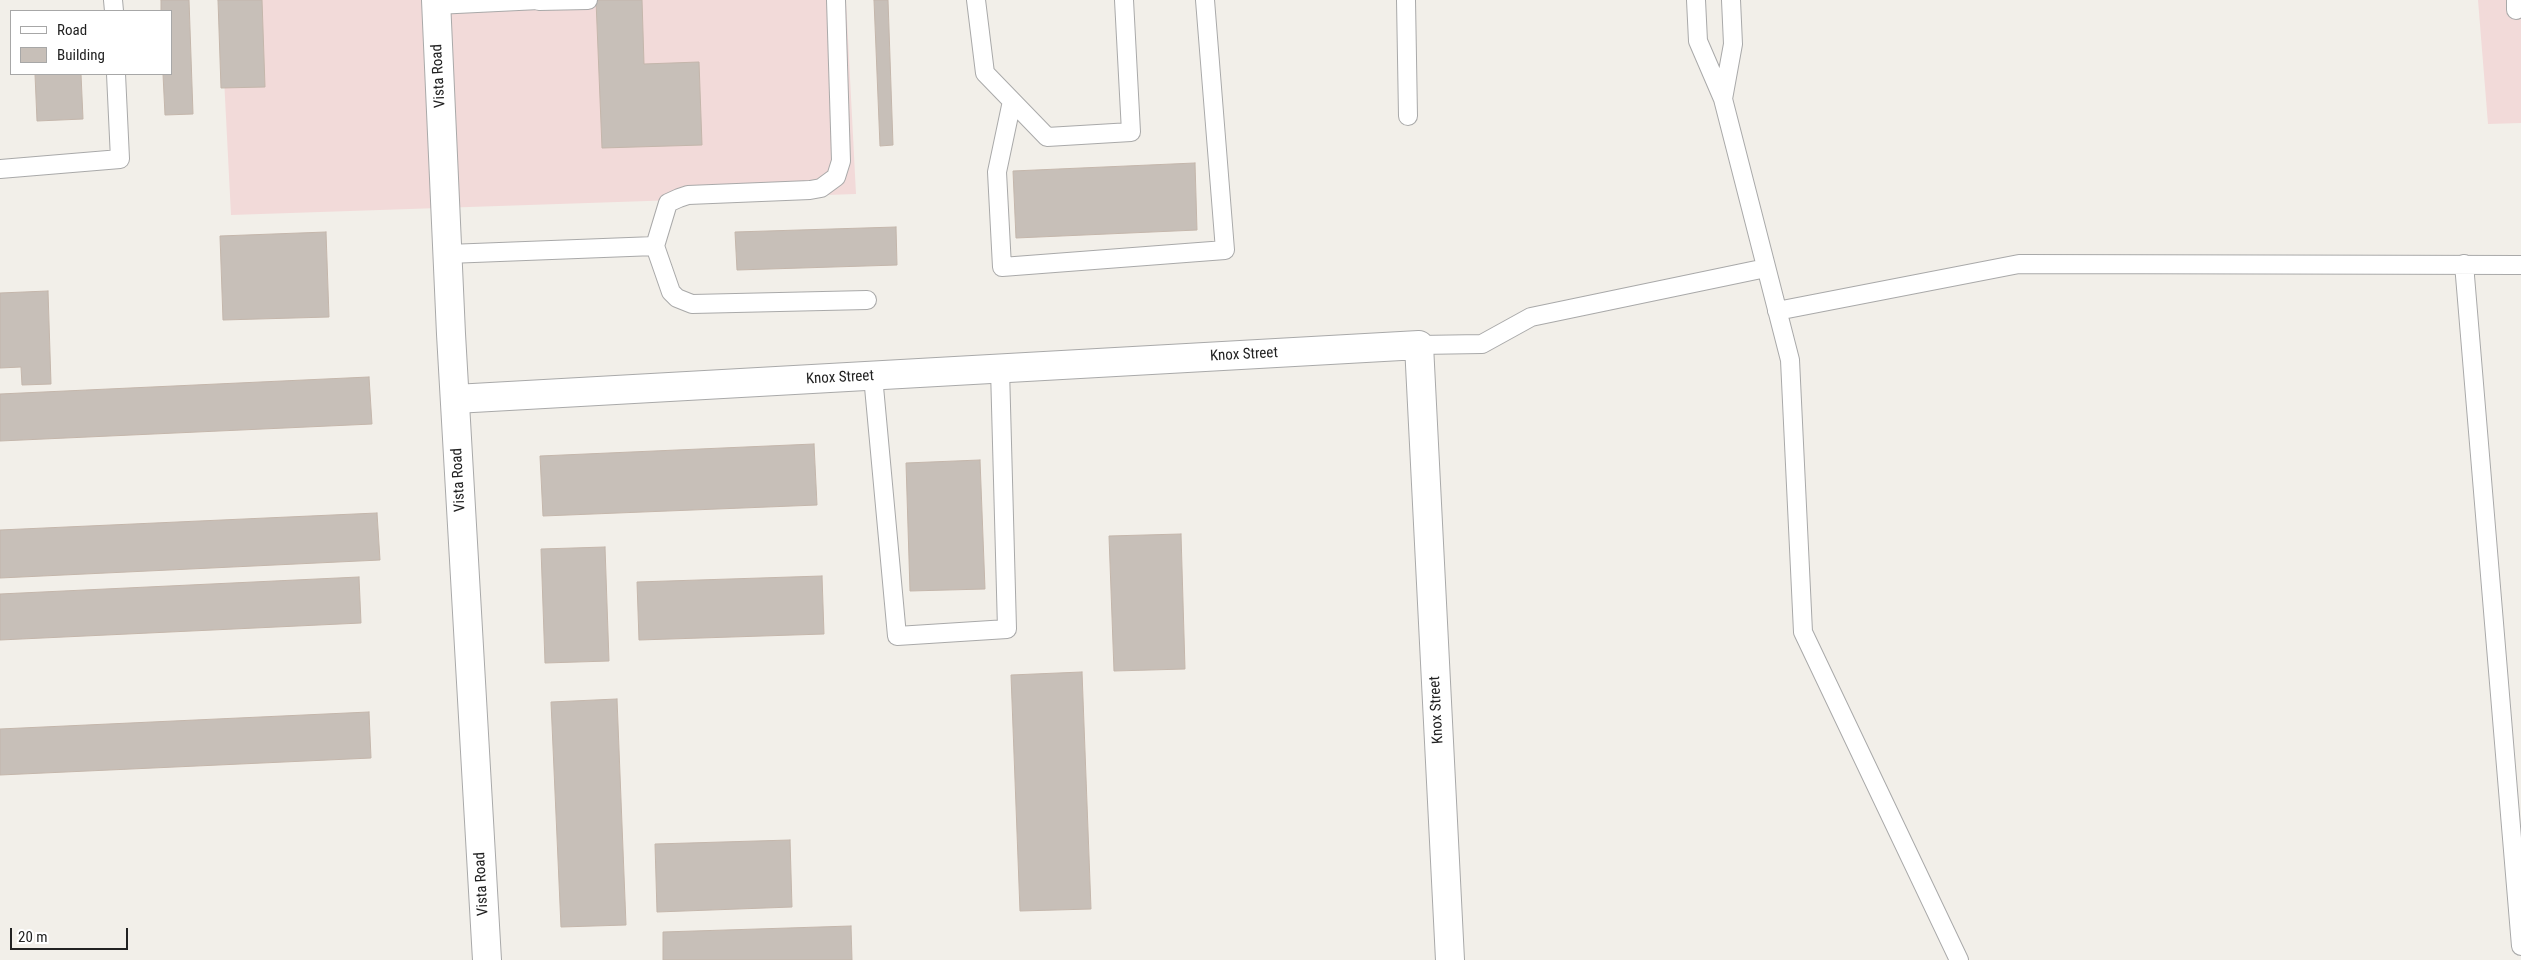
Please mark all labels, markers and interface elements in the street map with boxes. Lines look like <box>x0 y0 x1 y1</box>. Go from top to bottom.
legend <box>10 10 172 75</box>
text: Road <box>57 21 87 39</box>
street label: Vista Road <box>428 44 450 108</box>
text: Building <box>57 46 105 64</box>
street label: Knox Street <box>1210 344 1278 366</box>
street label: Knox Street <box>806 367 874 389</box>
street label: Vista Road <box>448 448 470 512</box>
street label: Knox Street <box>1426 676 1448 744</box>
street label: Vista Road <box>471 852 493 916</box>
scale bar <box>12 918 130 950</box>
text: 20 m <box>18 928 48 946</box>

